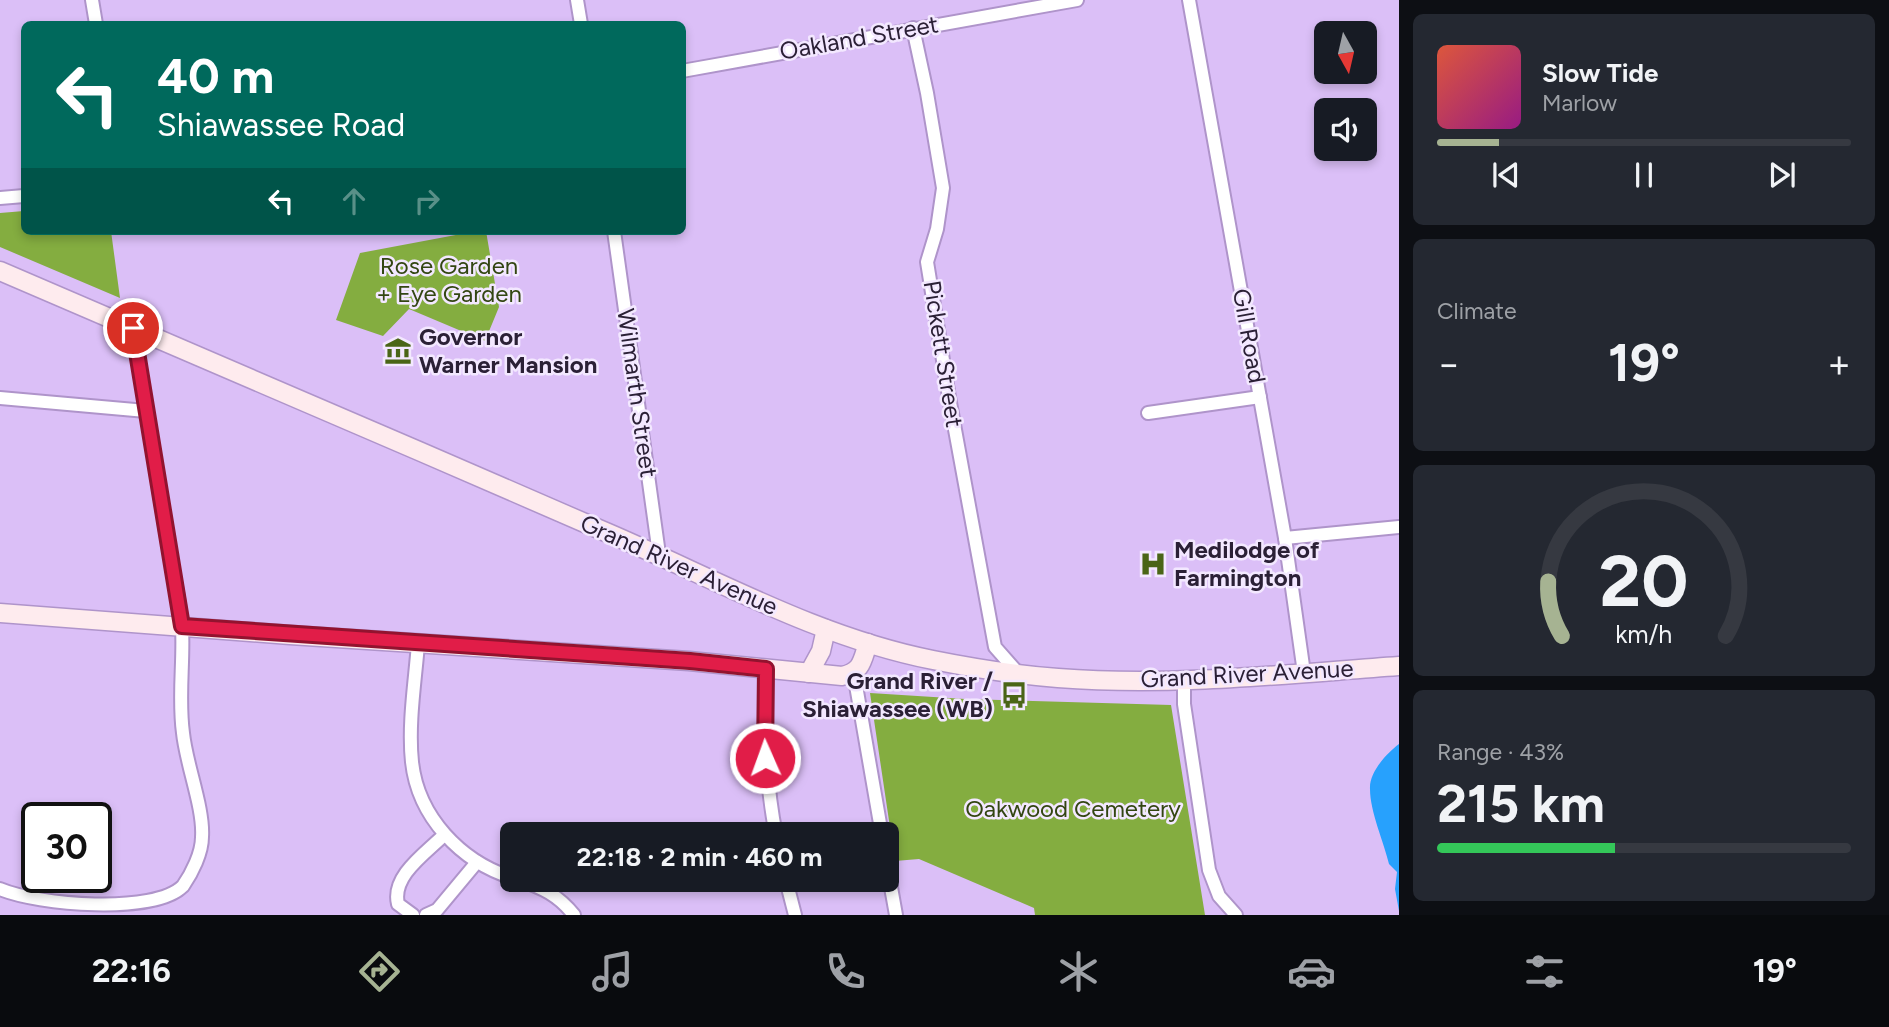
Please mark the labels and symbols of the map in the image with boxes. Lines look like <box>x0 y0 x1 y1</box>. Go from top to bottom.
street label: Oakland Street <box>777 9 941 66</box>
north arrow <box>1314 21 1377 84</box>
park label: Rose Garden + Eye Garden <box>376 251 522 308</box>
street label: Pickett Street <box>918 278 969 429</box>
street label: Gill Road <box>1227 286 1272 385</box>
pin <box>103 298 163 358</box>
street label: Wilmarth Street <box>611 307 664 479</box>
place label: Governor Warner Mansion <box>419 322 597 379</box>
museum icon: Governor Warner Mansion <box>383 336 413 366</box>
street label: Grand River Avenue <box>576 508 782 621</box>
place label: Medilodge of Farmington <box>1174 535 1320 592</box>
hospital icon: Medilodge of Farmington <box>1138 549 1168 579</box>
street label: Grand River Avenue <box>1140 653 1354 694</box>
place label: Grand River / Shiawassee (WB) <box>802 666 994 723</box>
bus stop icon: Grand River / Shiawassee (WB) <box>999 680 1029 710</box>
position arrow <box>728 721 802 795</box>
park label: Oakwood Cemetery <box>965 794 1181 823</box>
speed limit sign: 30 <box>21 802 112 893</box>

